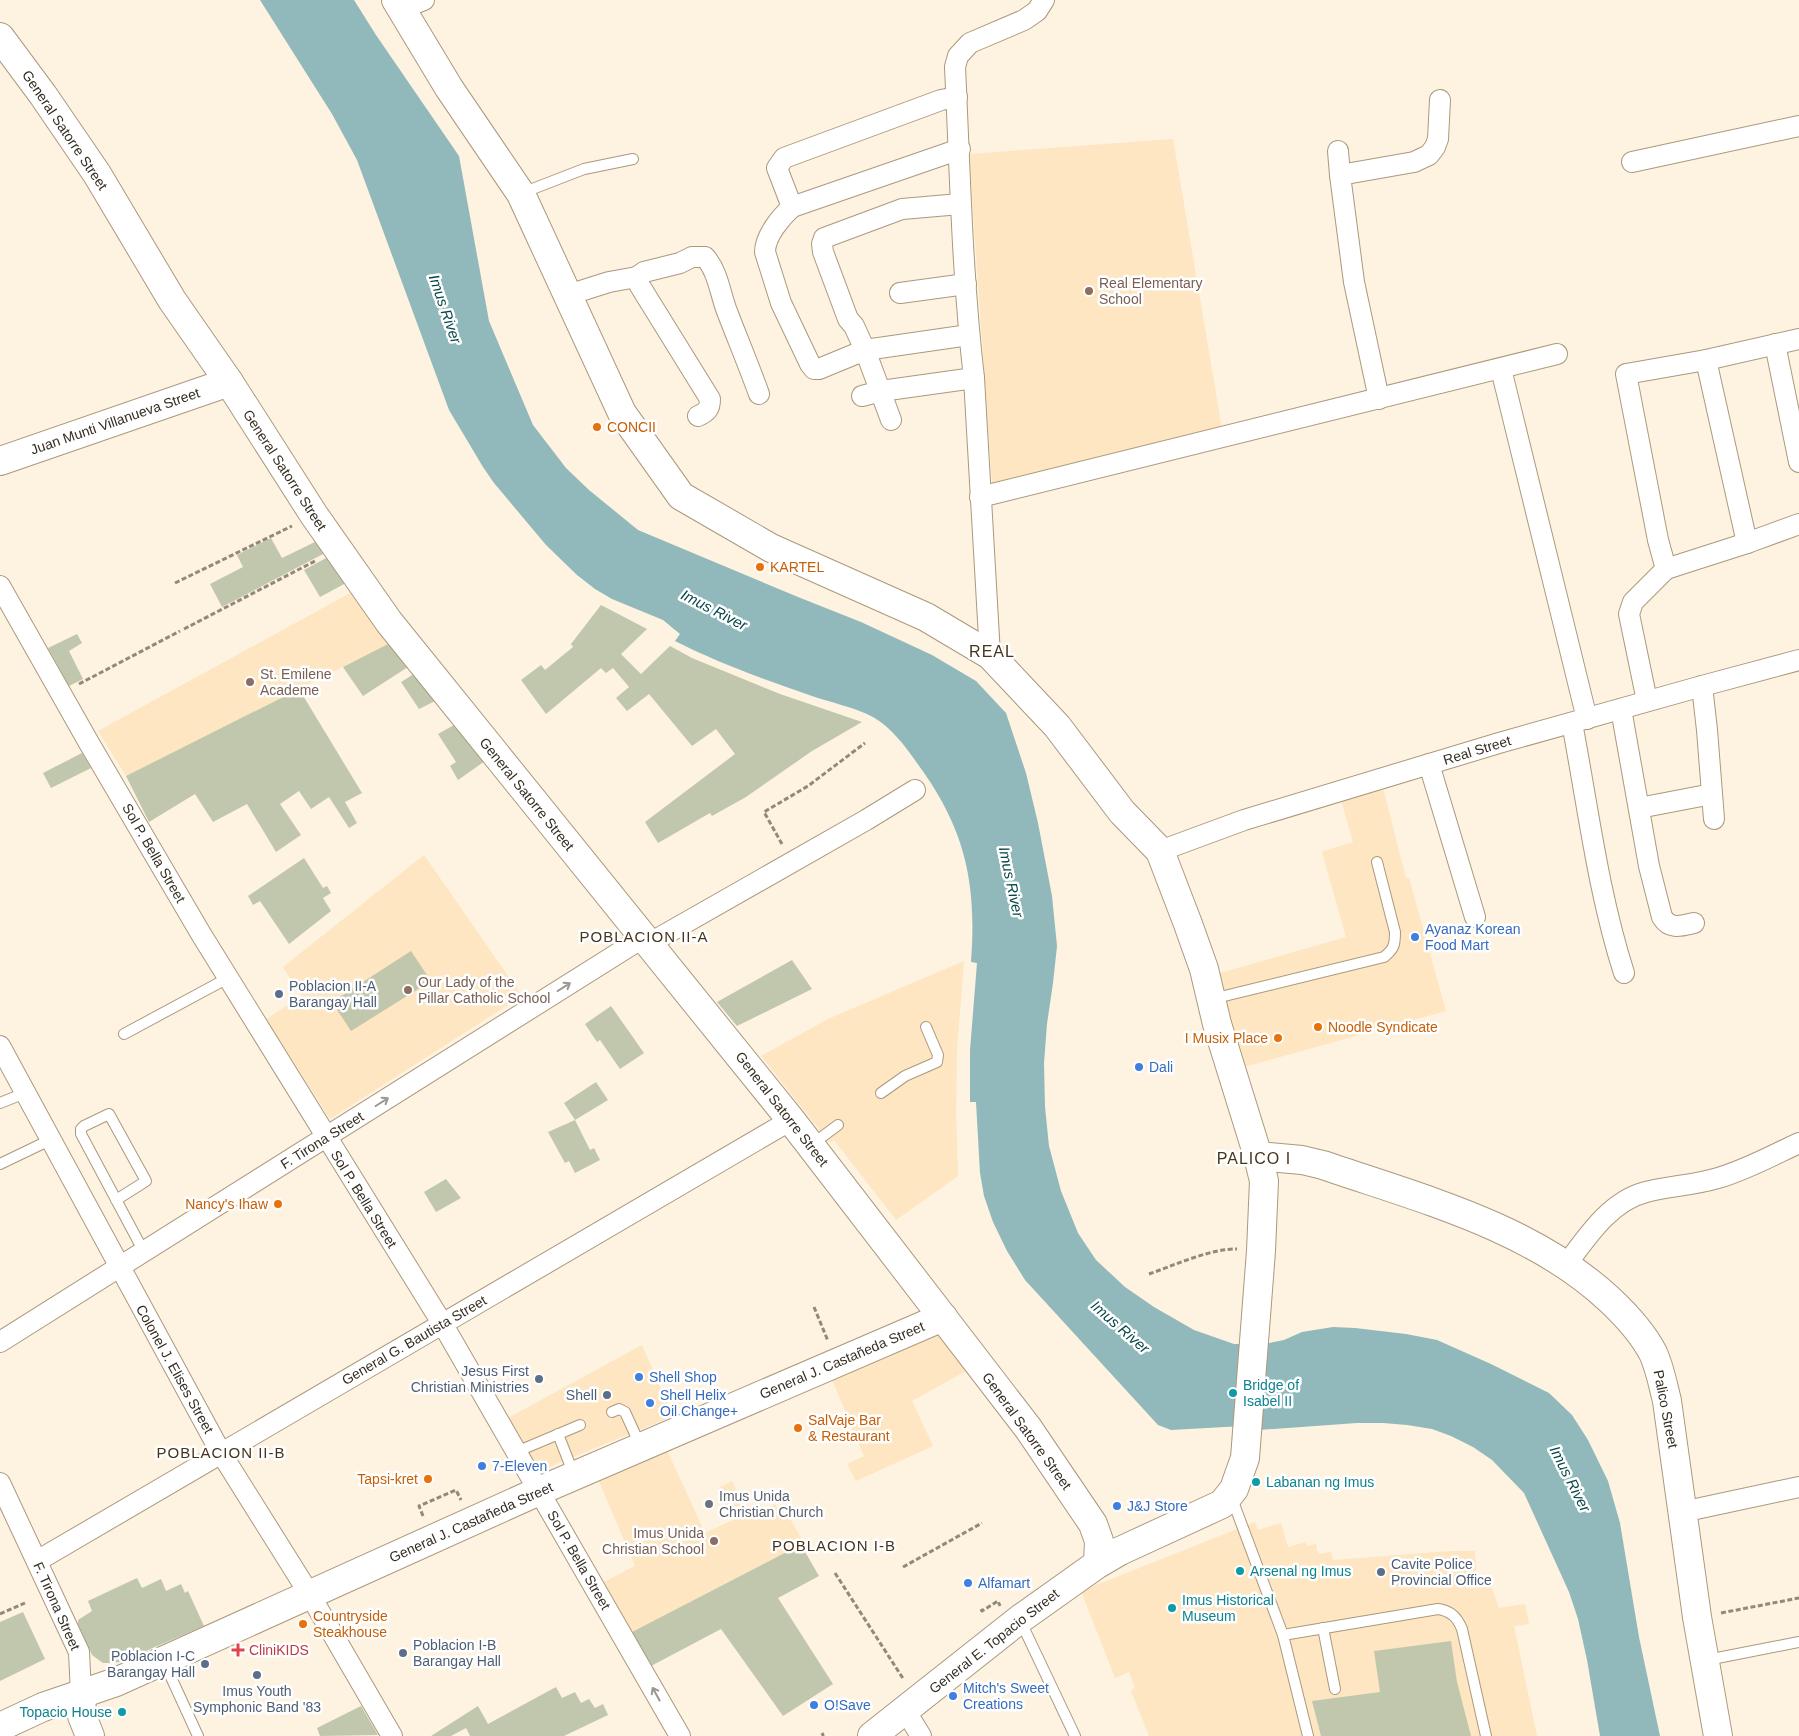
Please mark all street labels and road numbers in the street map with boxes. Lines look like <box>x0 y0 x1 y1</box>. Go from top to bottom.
street label: General Satorre Street <box>19 67 111 193</box>
street label: Juan Munti Villanueva Street <box>28 384 202 458</box>
street label: General Satorre Street <box>240 407 330 534</box>
street label: Real Street <box>1441 732 1513 768</box>
street label: General Satorre Street <box>476 734 578 854</box>
street label: Sol P. Bella Street <box>119 801 189 906</box>
street label: General Satorre Street <box>732 1049 832 1170</box>
street label: F. Tirona Street <box>278 1108 367 1172</box>
street label: Sol P. Bella Street <box>328 1147 400 1251</box>
street label: General G. Bautista Street <box>339 1292 489 1388</box>
street label: Colonel J. Elises Street <box>133 1302 217 1436</box>
street label: General J. Castañeda Street <box>757 1318 927 1402</box>
street label: General Satorre Street <box>979 1369 1075 1493</box>
street label: Palico Street <box>1651 1369 1681 1450</box>
street label: General J. Castañeda Street <box>387 1479 555 1565</box>
street label: Sol P. Bella Street <box>544 1508 614 1613</box>
street label: F. Tirona Street <box>30 1559 84 1653</box>
street label: General E. Topacio Street <box>926 1585 1062 1697</box>

